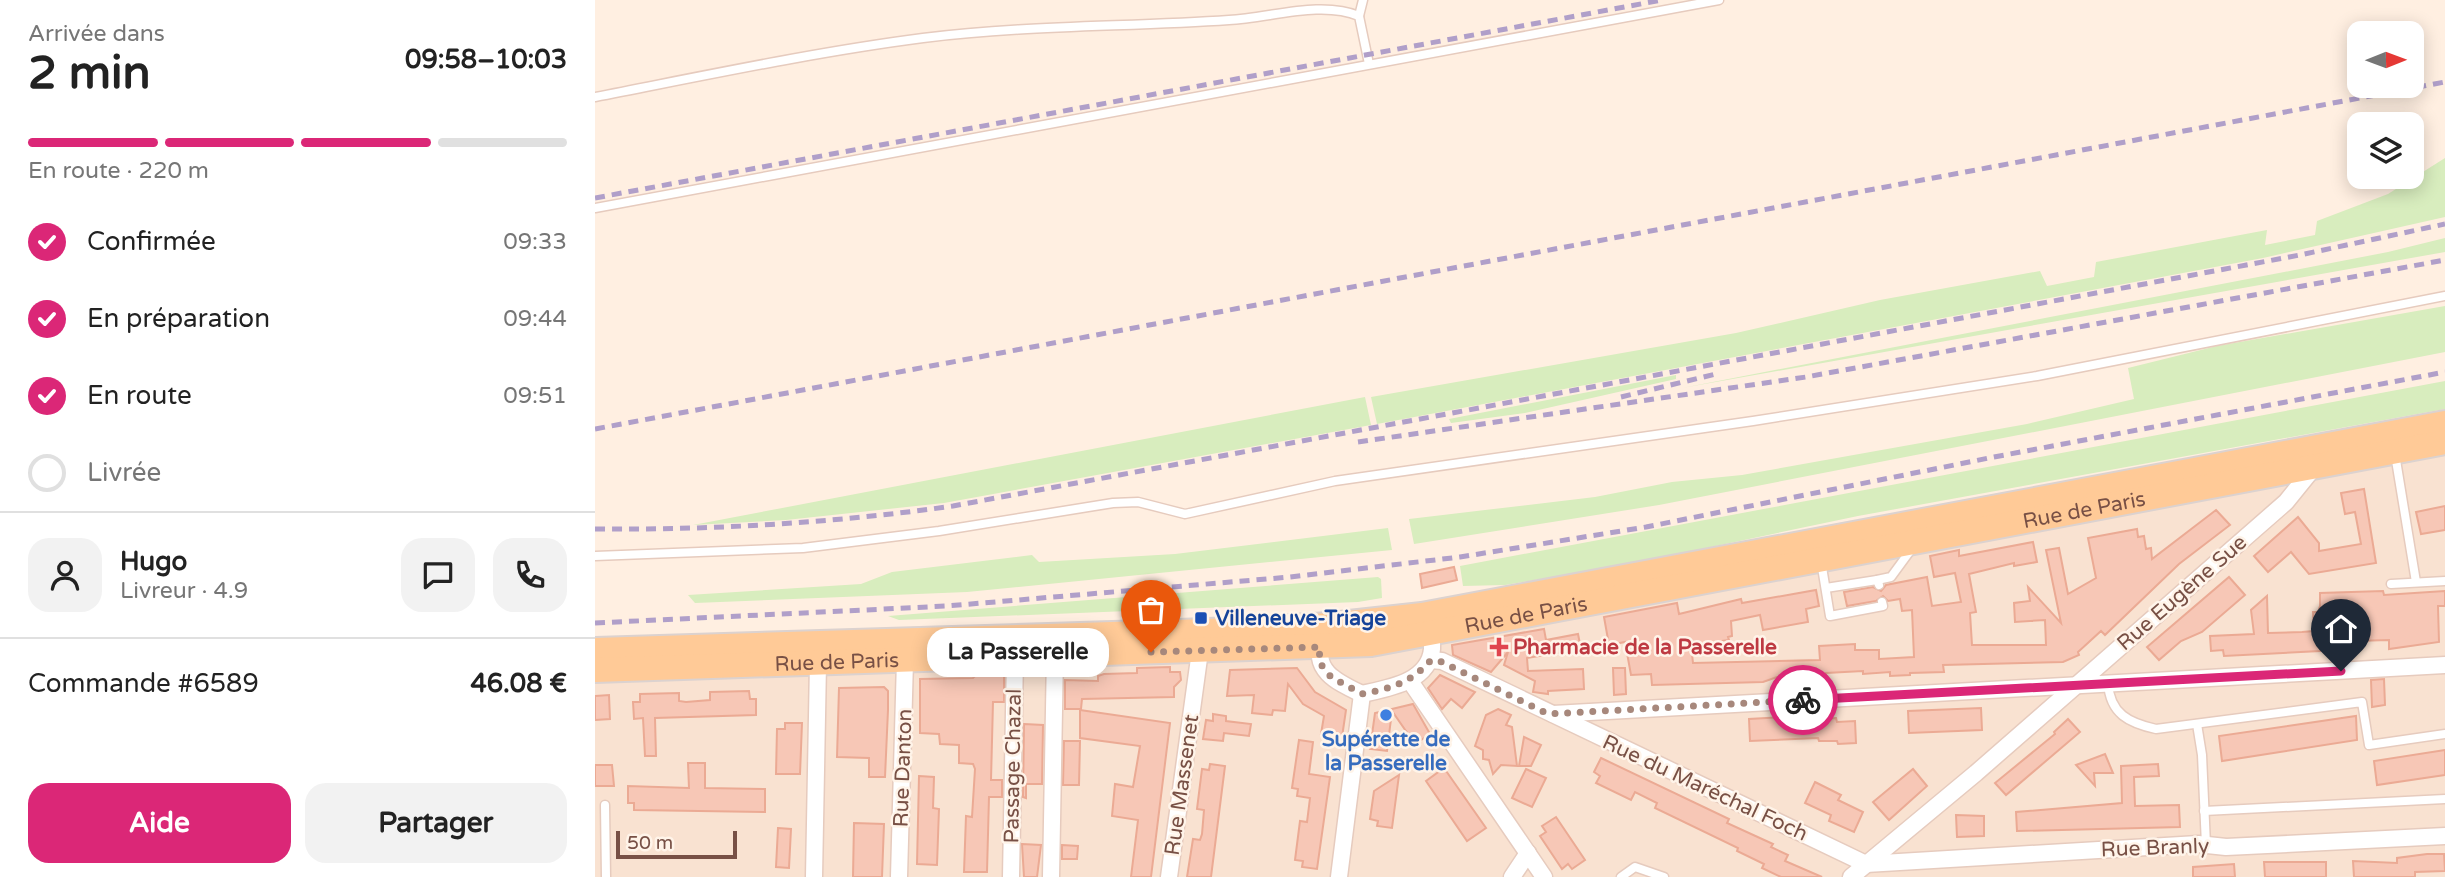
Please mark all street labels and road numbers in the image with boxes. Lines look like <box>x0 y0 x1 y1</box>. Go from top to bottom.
street label: Rue de Paris <box>2021 486 2148 534</box>
street label: Rue Eugène Sue <box>2112 530 2252 656</box>
street label: Rue de Paris <box>1462 591 1589 639</box>
street label: Rue de Paris <box>774 647 899 676</box>
street label: Passage Chazal <box>999 688 1027 844</box>
street label: Rue Danton <box>888 708 918 828</box>
street label: Rue Massenet <box>1160 713 1204 857</box>
street label: Rue du Maréchal Foch <box>1598 729 1812 847</box>
street label: Rue Branly <box>2100 834 2210 862</box>

